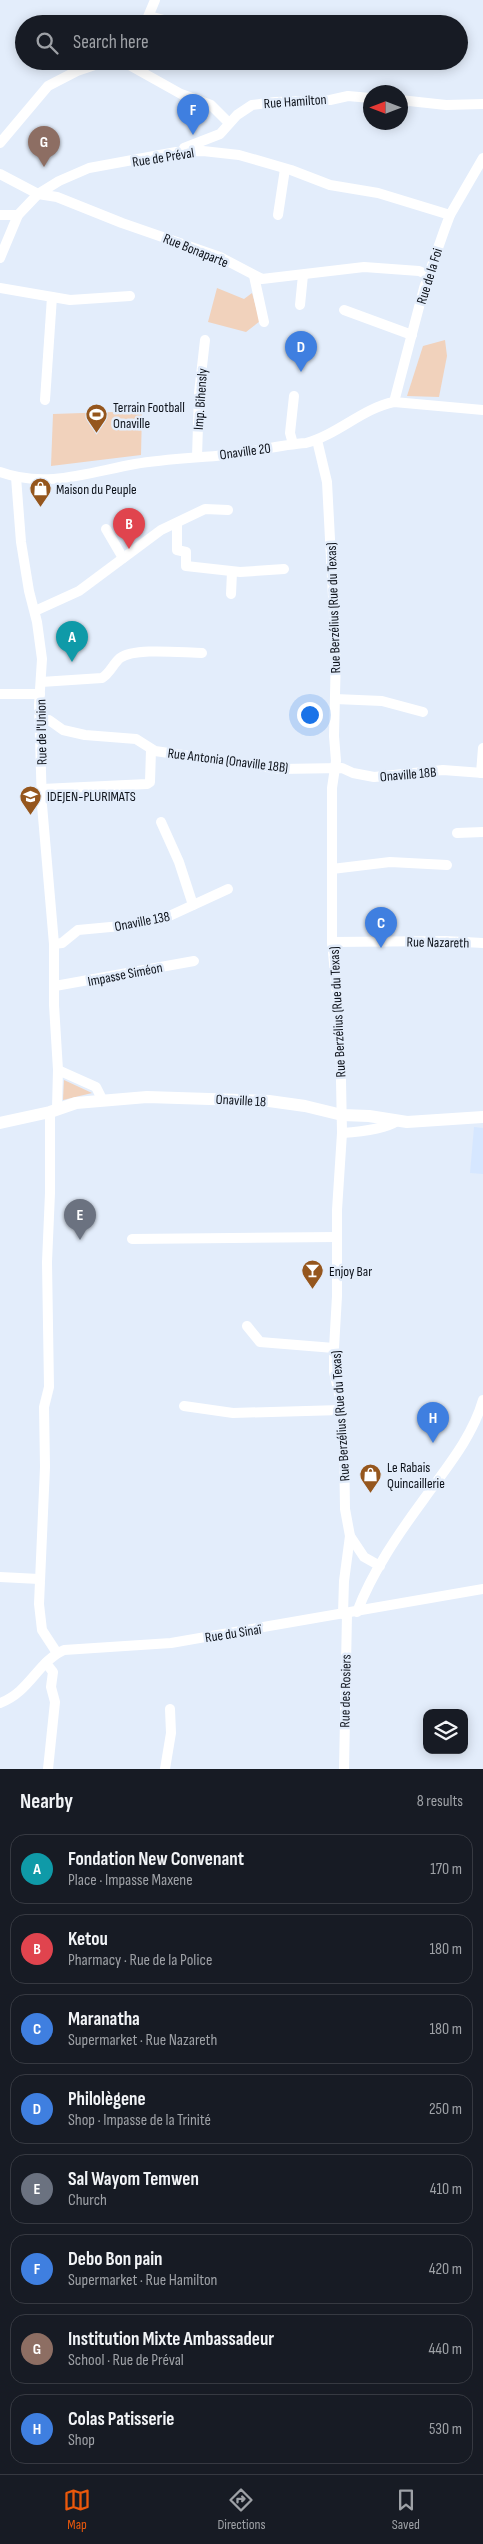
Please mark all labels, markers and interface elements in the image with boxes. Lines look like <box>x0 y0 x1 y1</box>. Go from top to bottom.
search box <box>15 15 468 70</box>
icon: search <box>33 29 61 57</box>
text: Search here <box>73 31 149 54</box>
north arrow <box>363 85 408 130</box>
street label: Rue Hamilton <box>263 91 327 112</box>
pin: F <box>177 94 209 135</box>
pin: G <box>28 126 60 167</box>
street label: Rue de Préval <box>131 144 195 171</box>
street label: Rue Bonaparte <box>161 230 231 271</box>
street label: Rue de la Foi <box>413 246 446 306</box>
pin: D <box>285 331 317 372</box>
street label: Imp. Bihensly <box>190 367 211 430</box>
place label: Terrain Football Onaville <box>113 399 185 432</box>
sports icon: Terrain Football Onaville <box>85 403 109 434</box>
street label: Onaville 20 <box>218 440 272 463</box>
shop icon: Maison du Peuple <box>28 477 52 508</box>
place label: Maison du Peuple <box>56 481 137 498</box>
pin: B <box>113 508 145 549</box>
street label: Rue Berzélius (Rue du Texas) <box>323 542 344 674</box>
pin: A <box>56 621 88 662</box>
street label: Rue de l'Union <box>32 699 51 765</box>
your location <box>297 702 323 728</box>
street label: Rue Antonia (Onaville 18B) <box>167 745 289 776</box>
street label: Onaville 18B <box>379 764 437 785</box>
school or university icon: IDEJEN-PLURIMATS <box>19 784 43 815</box>
place label: IDEJEN-PLURIMATS <box>47 788 136 805</box>
pin: C <box>365 907 397 948</box>
street label: Onaville 138 <box>113 908 171 935</box>
street label: Rue Nazareth <box>406 933 470 952</box>
street label: Rue Berzélius (Rue du Texas) <box>326 946 349 1078</box>
street label: Impasse Siméon <box>86 959 164 990</box>
street label: Onaville 18 <box>215 1091 267 1110</box>
pin: E <box>64 1199 96 1240</box>
bar icon: Enjoy Bar <box>301 1259 325 1290</box>
place label: Enjoy Bar <box>329 1263 372 1280</box>
street label: Rue Berzélius (Rue du Texas) <box>327 1350 354 1482</box>
pin: H <box>417 1402 449 1443</box>
place label: Le Rabais Quincaillerie <box>387 1459 445 1492</box>
shop icon: Le Rabais Quincaillerie <box>359 1463 383 1494</box>
street label: Rue du Sinaï <box>204 1621 263 1646</box>
street label: Rue des Rosiers <box>336 1654 355 1728</box>
map controls <box>423 1709 468 1754</box>
button: layers <box>423 1709 468 1754</box>
text: Nearby <box>20 1789 73 1814</box>
text: 8 results <box>417 1792 463 1811</box>
text: Fondation New Convenant <box>68 1848 244 1871</box>
text: A <box>33 1860 41 1879</box>
text: 170 m <box>430 1860 462 1879</box>
text: Place · Impasse Maxene <box>68 1871 193 1890</box>
text: Ketou <box>68 1928 108 1951</box>
text: B <box>33 1940 41 1959</box>
text: 180 m <box>429 1940 462 1959</box>
text: Pharmacy · Rue de la Police <box>68 1951 212 1970</box>
text: Maranatha <box>68 2008 140 2031</box>
text: C <box>33 2020 41 2039</box>
text: 180 m <box>429 2020 462 2039</box>
text: Supermarket · Rue Nazareth <box>68 2031 217 2050</box>
text: Philolègene <box>68 2088 146 2111</box>
text: D <box>33 2100 41 2119</box>
text: 250 m <box>429 2100 462 2119</box>
text: Shop · Impasse de la Trinité <box>68 2111 211 2130</box>
text: Sal Wayom Temwen <box>68 2168 199 2191</box>
text: E <box>34 2180 40 2199</box>
text: 410 m <box>430 2180 462 2199</box>
text: Church <box>68 2191 107 2210</box>
text: Debo Bon pain <box>68 2248 162 2271</box>
text: F <box>34 2260 40 2279</box>
text: 420 m <box>429 2260 462 2279</box>
text: Supermarket · Rue Hamilton <box>68 2271 217 2290</box>
text: Institution Mixte Ambassadeur <box>68 2328 274 2351</box>
text: G <box>33 2340 41 2359</box>
text: 440 m <box>429 2340 462 2359</box>
text: School · Rue de Préval <box>68 2351 184 2370</box>
text: Colas Patisserie <box>68 2408 174 2431</box>
text: H <box>33 2420 41 2439</box>
text: 530 m <box>429 2420 462 2439</box>
text: Shop <box>68 2431 95 2450</box>
tab: Map <box>63 2486 91 2533</box>
tab: Directions <box>217 2486 266 2533</box>
tab: Saved <box>392 2486 420 2533</box>

